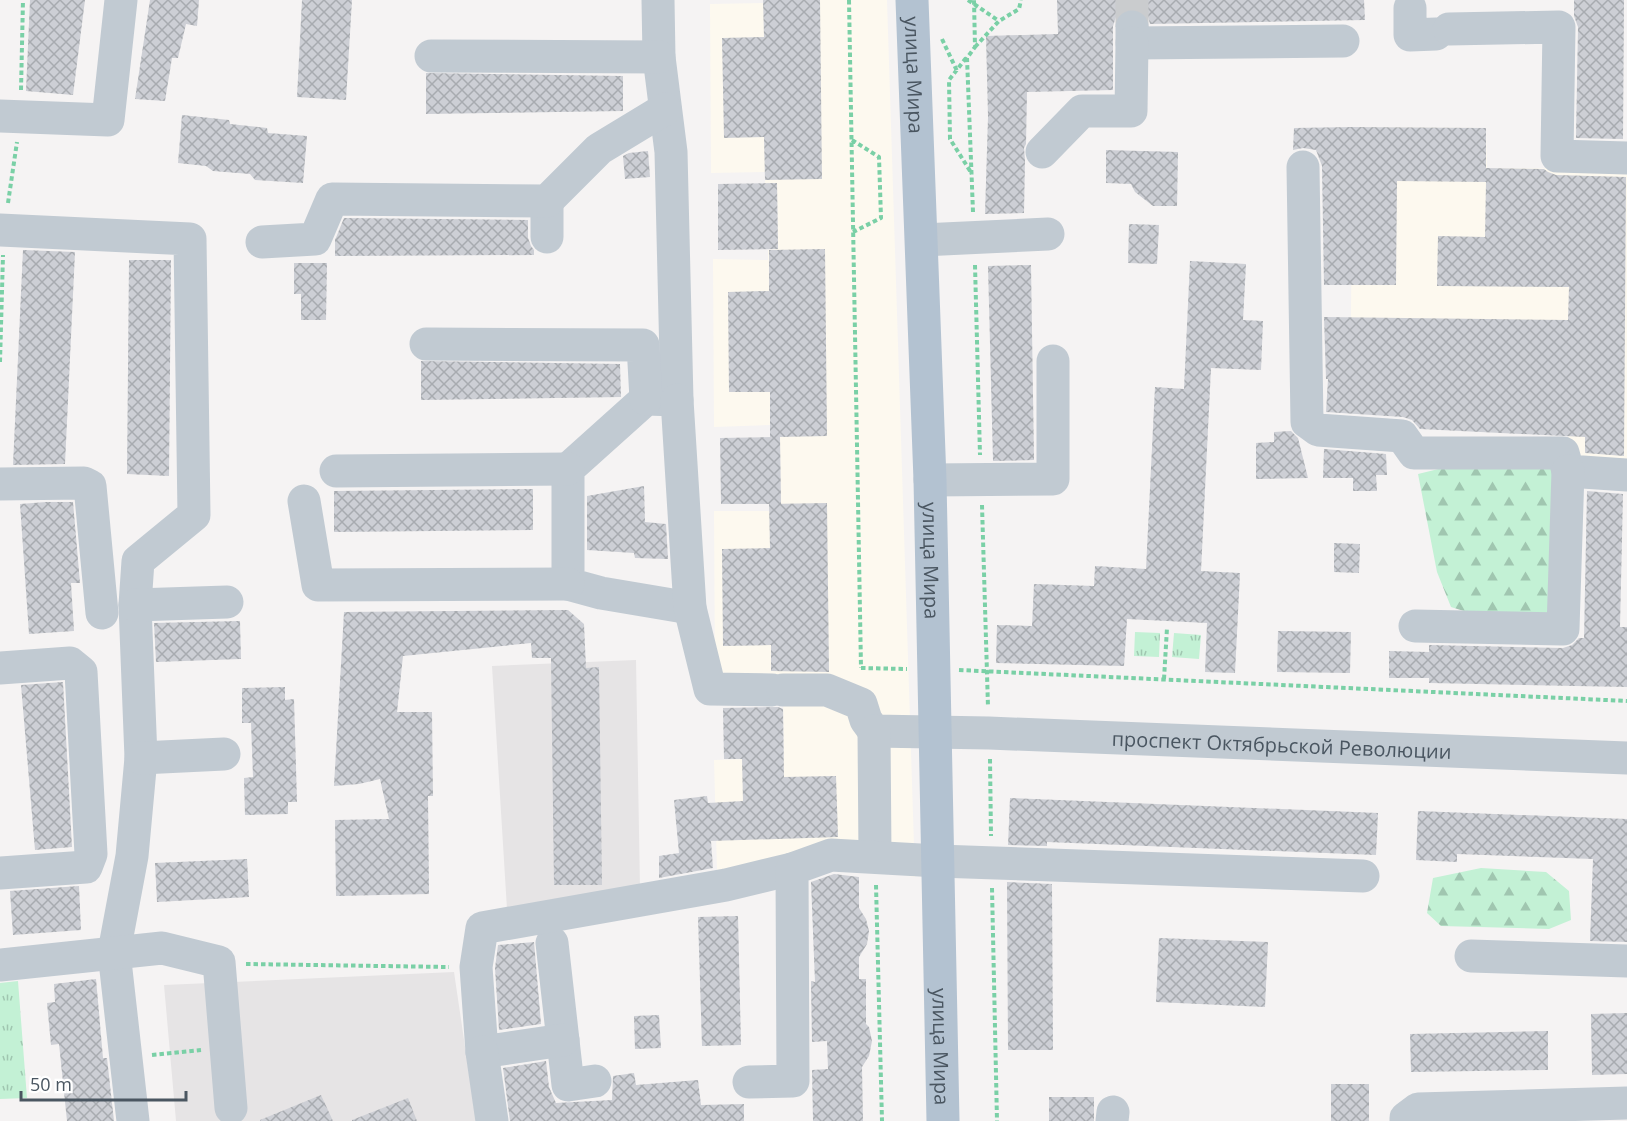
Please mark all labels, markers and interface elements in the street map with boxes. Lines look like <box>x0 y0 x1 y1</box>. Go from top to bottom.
street label: улица Мира <box>899 16 930 134</box>
street label: улица Мира <box>917 502 946 619</box>
street label: проспект Октябрьской Революции <box>1111 724 1452 765</box>
street label: улица Мира <box>927 988 956 1105</box>
scale bar <box>21 1064 186 1102</box>
text: 50 m <box>30 1072 72 1096</box>

